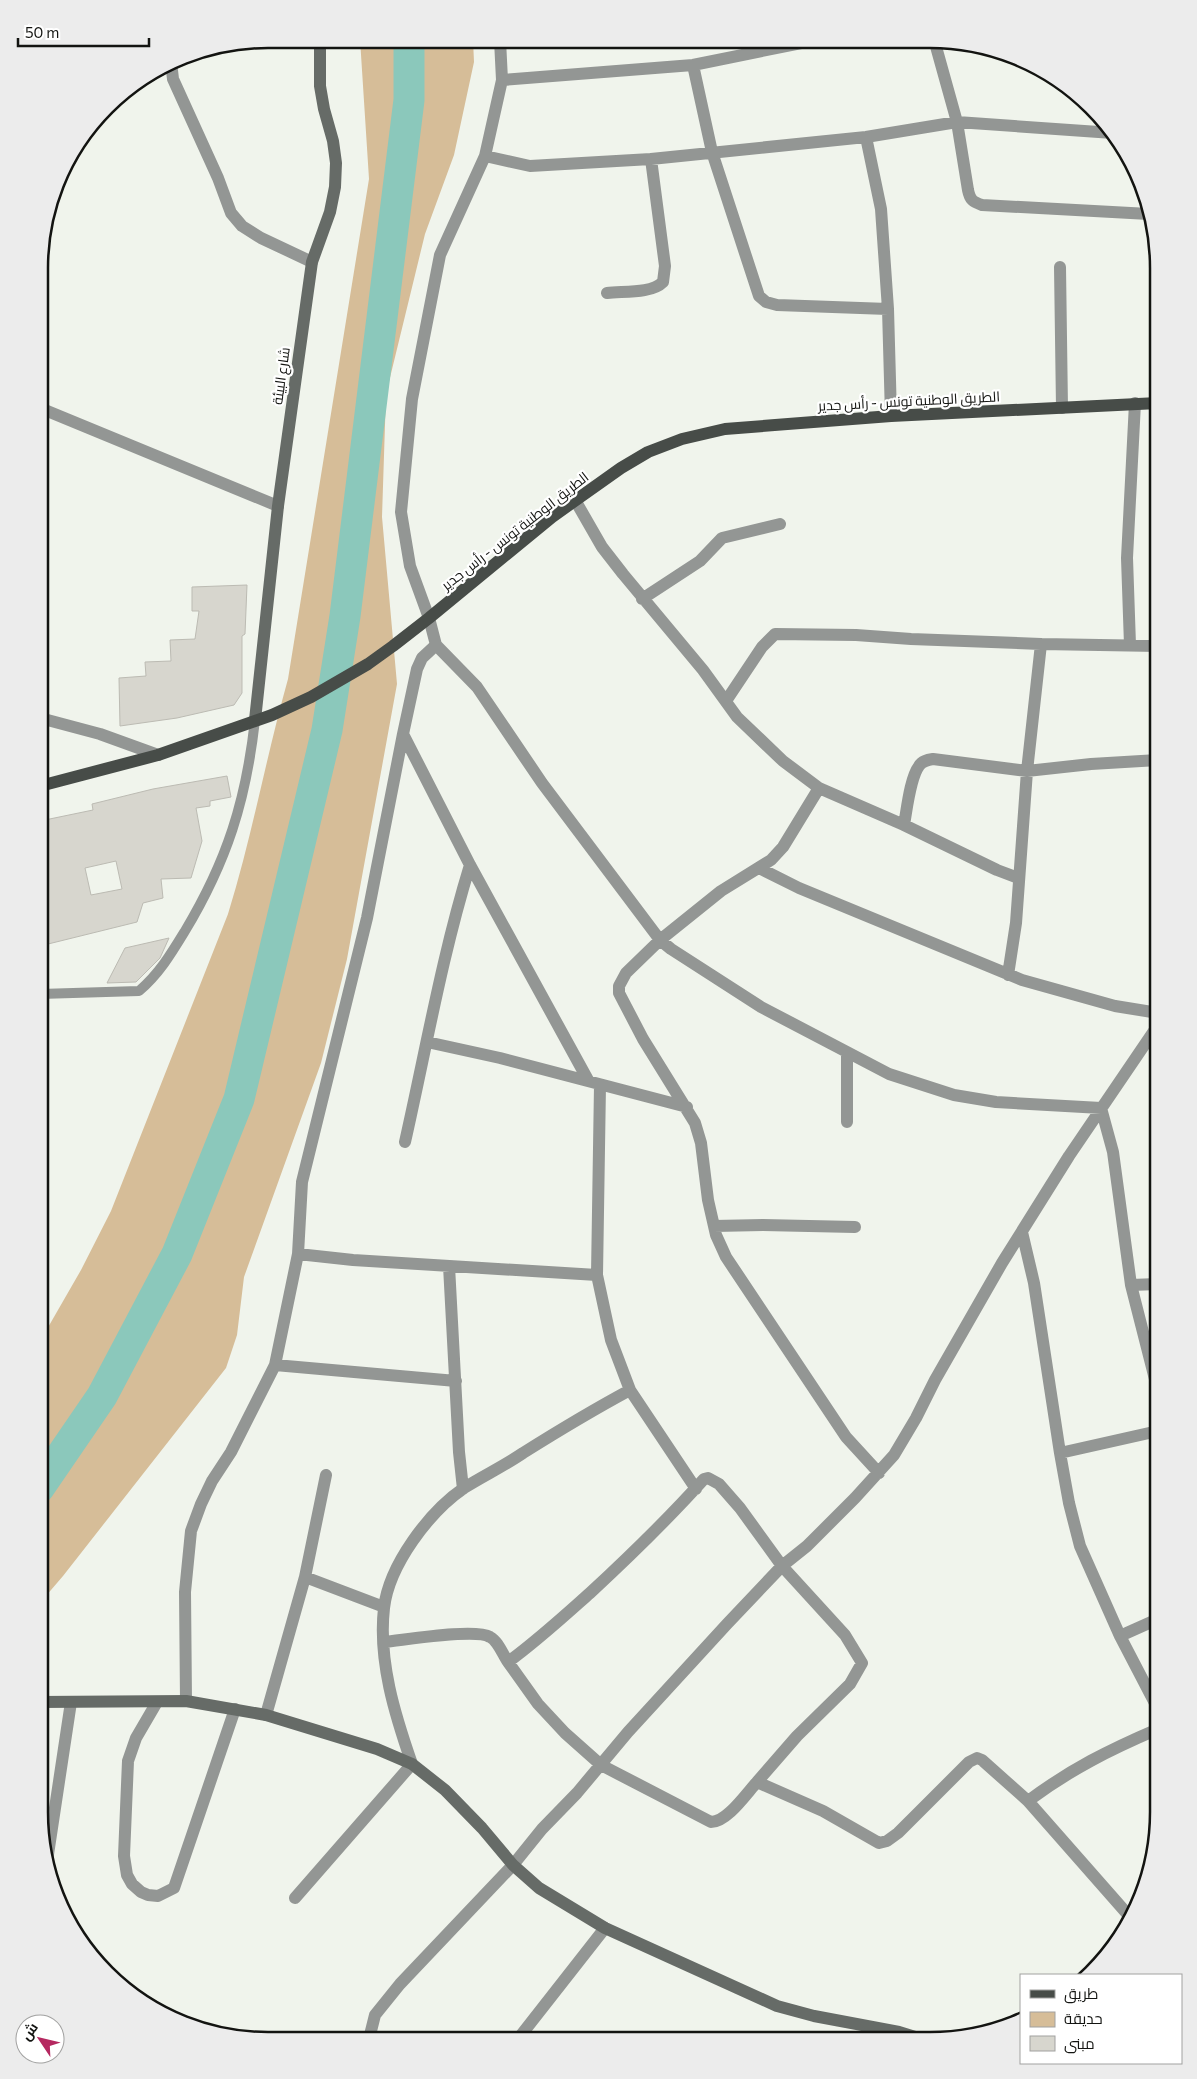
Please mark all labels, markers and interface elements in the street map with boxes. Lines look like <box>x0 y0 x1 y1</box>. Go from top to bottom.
scale bar <box>18 15 149 47</box>
text: 50 m <box>25 23 59 41</box>
street label: شارع البيئة <box>268 346 294 406</box>
street label: الطريق الوطنية تونس - رأس جدير <box>817 387 1000 415</box>
street label: الطريق الوطنية تونس - رأس جدير <box>437 468 592 595</box>
legend <box>1020 1974 1182 2064</box>
text: طريق <box>1064 1984 1098 2004</box>
text: حديقة <box>1064 2009 1103 2027</box>
north arrow <box>15 2014 65 2064</box>
text: ش <box>17 2019 42 2044</box>
text: مبنى <box>1064 2034 1095 2054</box>

